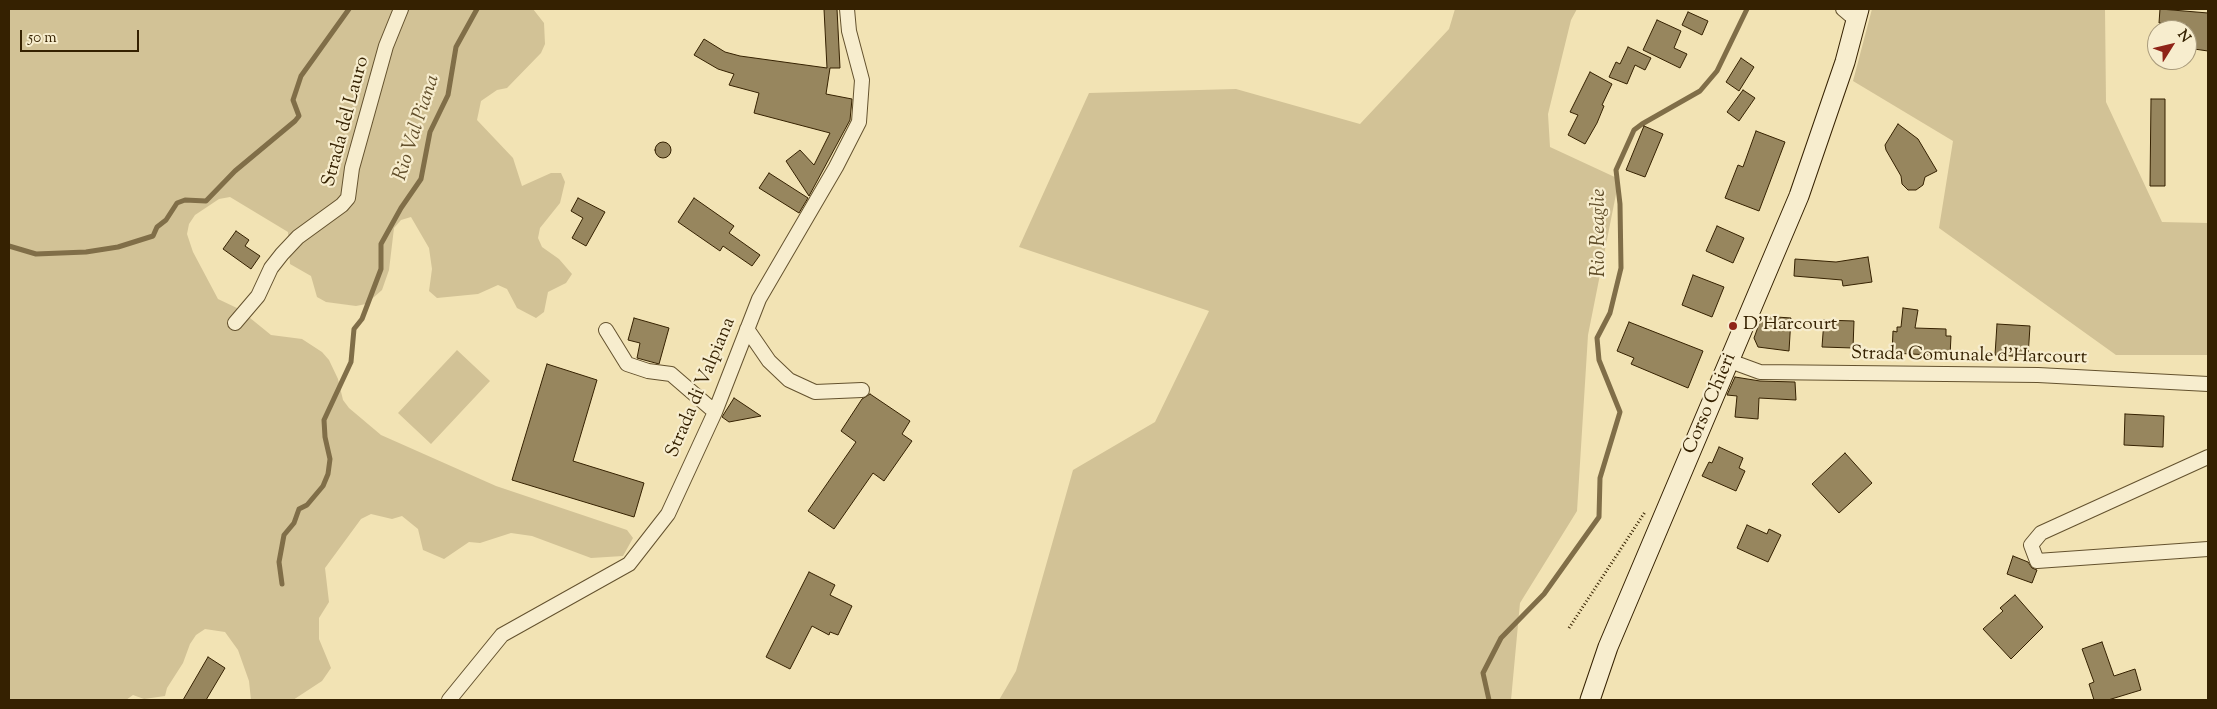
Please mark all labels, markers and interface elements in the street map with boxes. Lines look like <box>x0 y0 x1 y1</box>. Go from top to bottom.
scale bar <box>22 20 141 52</box>
north arrow <box>2147 20 2197 70</box>
text: N <box>2172 26 2195 47</box>
text: 50 m <box>28 28 57 49</box>
street label: Strada del Lauro <box>319 54 375 190</box>
water label: Rio Val Piana <box>390 72 446 184</box>
water label: Rio Reaglie <box>1589 189 1613 277</box>
street label: Strada di Valpiana <box>662 315 742 461</box>
place label: D'Harcourt <box>1743 315 1837 337</box>
marker: D'Harcourt <box>1727 320 1739 332</box>
street label: Strada Comunale d'Harcourt <box>1851 344 2087 370</box>
street label: Corso Chieri <box>1680 350 1742 458</box>

